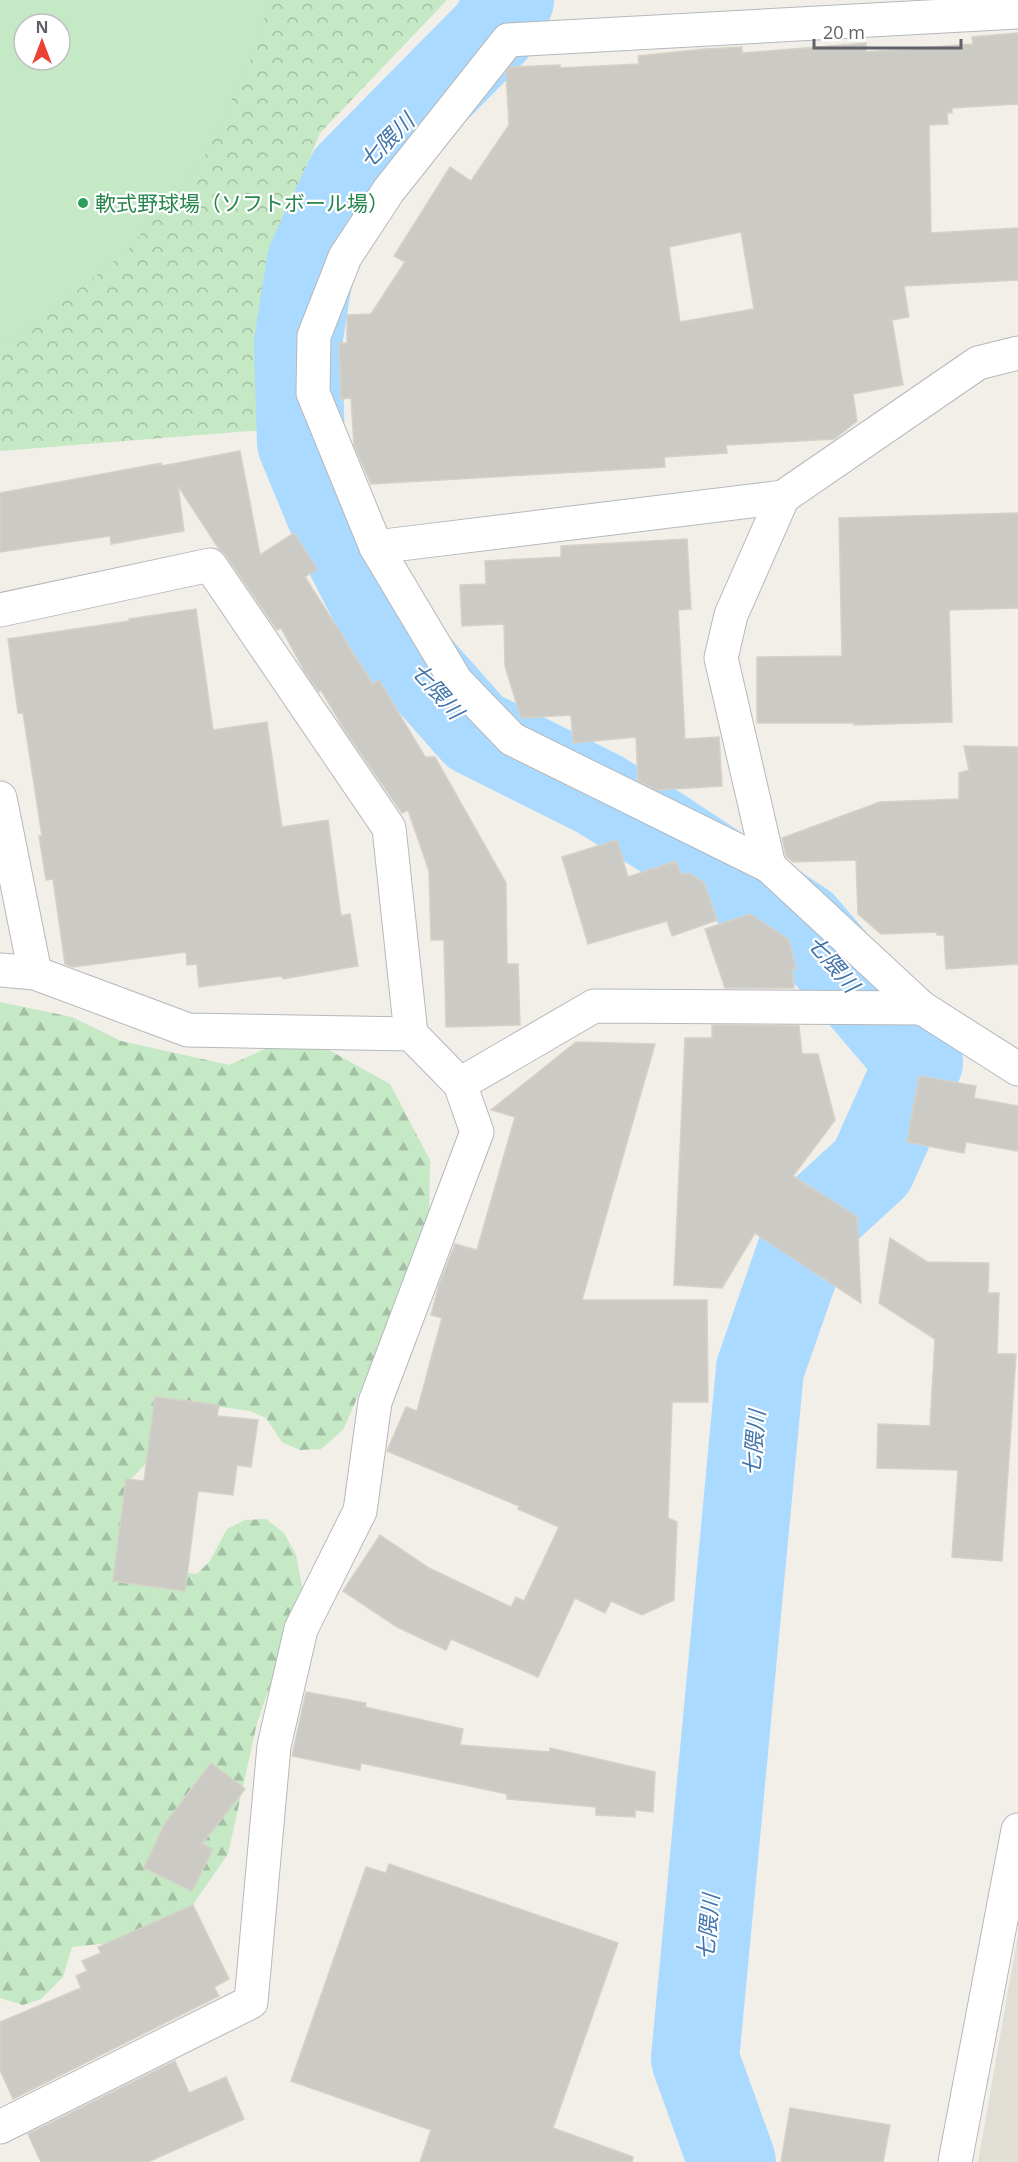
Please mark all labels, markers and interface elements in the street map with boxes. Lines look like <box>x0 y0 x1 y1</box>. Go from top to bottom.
north arrow <box>12 12 72 72</box>
scale bar <box>814 12 961 50</box>
text: N <box>35 16 49 38</box>
text: 20 m <box>823 20 865 44</box>
water label: 七隈川 <box>352 105 421 174</box>
place label: 軟式野球場（ソフトボール場） <box>95 189 389 217</box>
marker: 軟式野球場（ソフトボール場） <box>76 196 90 210</box>
water label: 七隈川 <box>405 655 472 726</box>
water label: 七隈川 <box>801 928 868 999</box>
water label: 七隈川 <box>735 1407 771 1477</box>
water label: 七隈川 <box>689 1891 725 1961</box>

